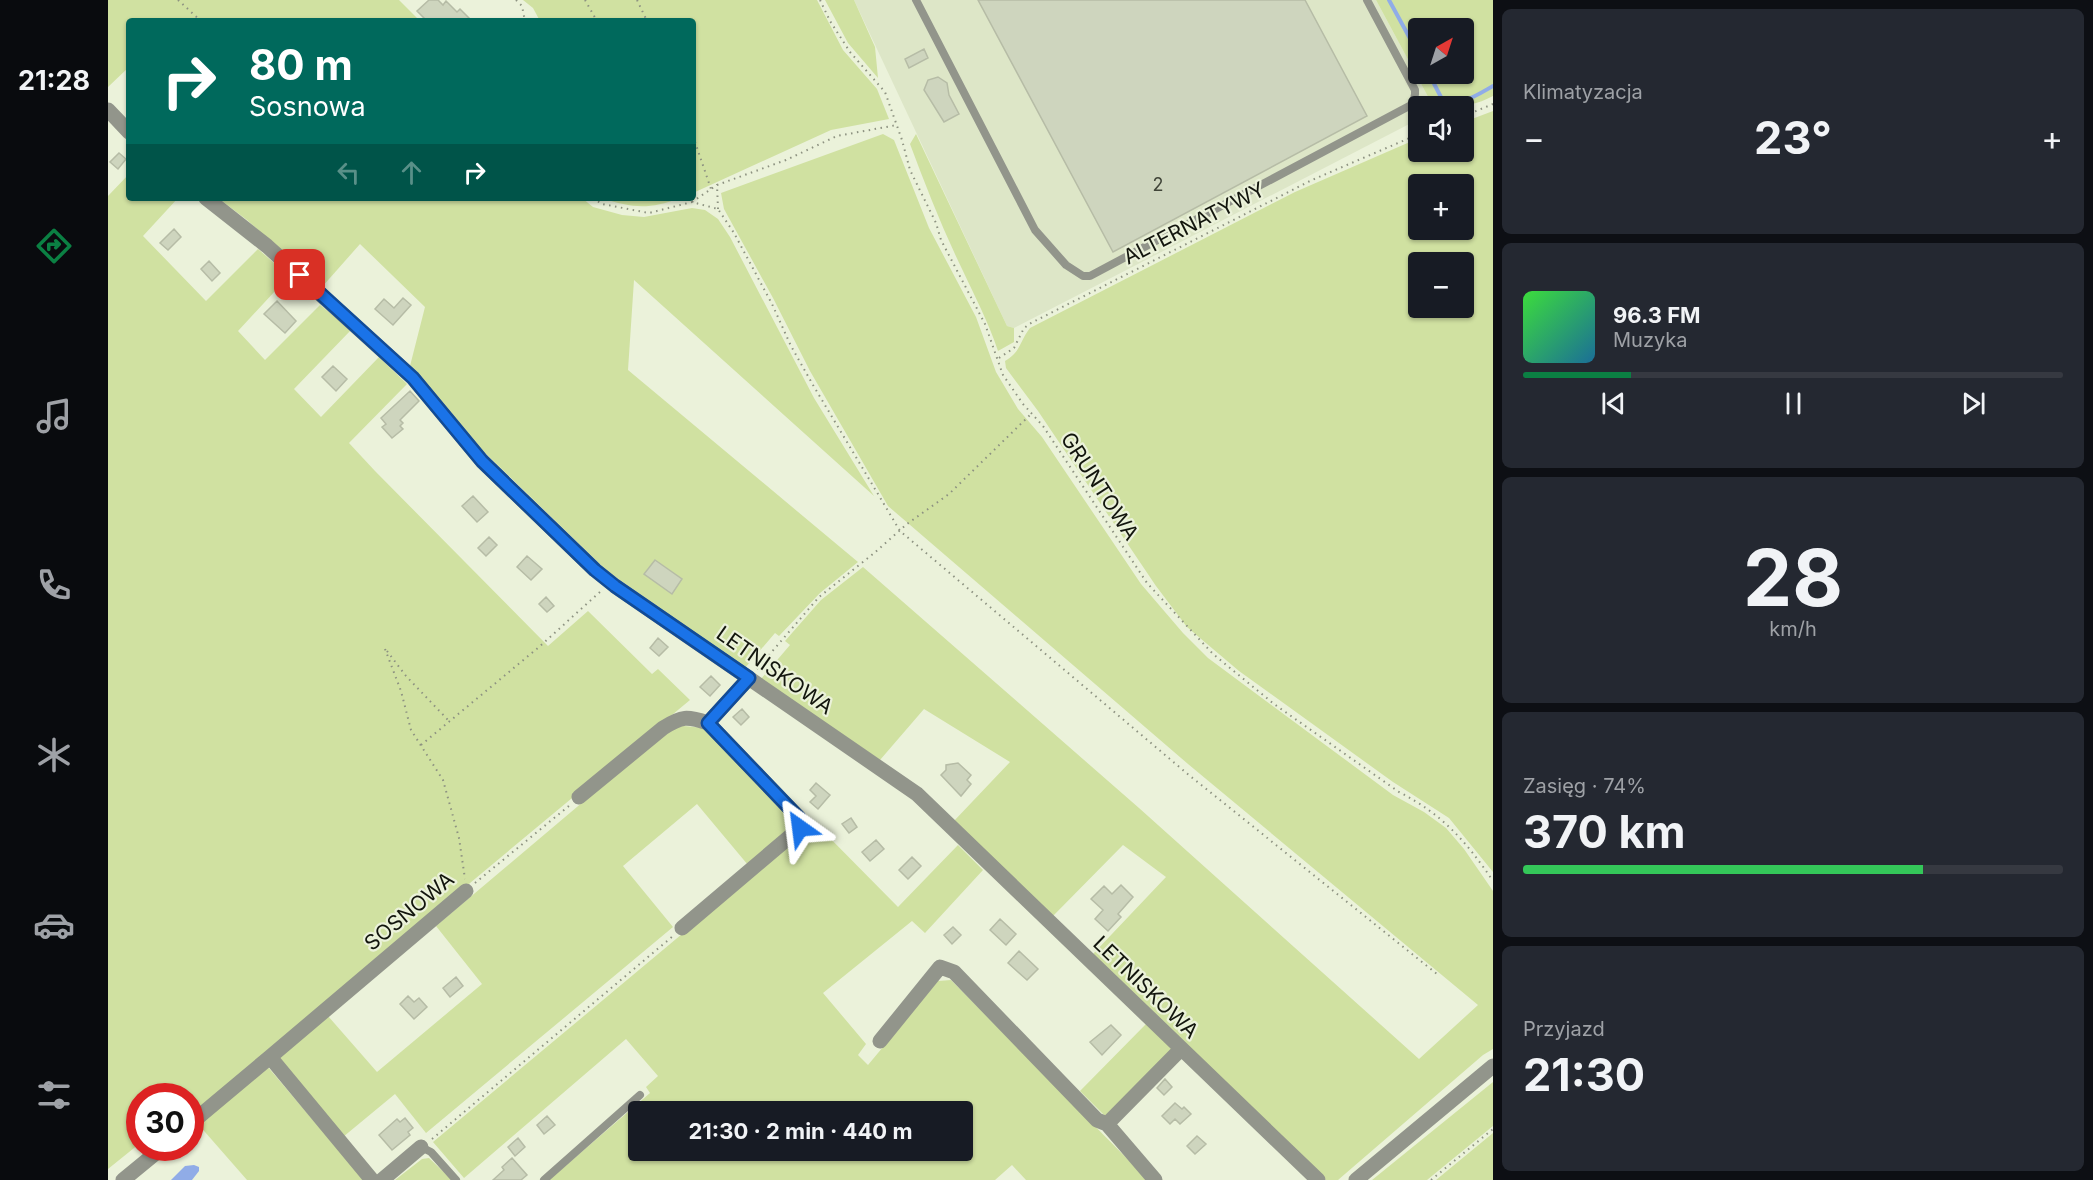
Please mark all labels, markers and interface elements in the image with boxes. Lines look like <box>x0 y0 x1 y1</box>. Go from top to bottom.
north arrow <box>1408 18 1474 84</box>
map controls <box>1408 18 1474 318</box>
text: 80 m <box>249 39 353 90</box>
icon: right <box>150 42 228 120</box>
text: 21:28 <box>18 64 90 97</box>
text: Klimatyzacja <box>1523 80 1643 104</box>
text: Sosnowa <box>249 90 366 123</box>
button: sound <box>1408 96 1474 162</box>
text: 23° <box>1754 110 1832 165</box>
text: − <box>1523 118 1545 158</box>
text: + <box>2041 118 2063 158</box>
icon: left <box>332 156 365 189</box>
icon: ahead <box>395 156 428 189</box>
icon: right <box>458 156 491 189</box>
house number: 2 <box>1153 174 1163 195</box>
button: + <box>1408 174 1474 240</box>
street label: ALTERNATYWY <box>1119 177 1269 269</box>
icon: directions <box>33 225 75 267</box>
pin <box>274 249 325 300</box>
button: − <box>1408 252 1474 318</box>
icon: arrive <box>283 258 316 291</box>
text: 96.3 FM <box>1613 302 1701 328</box>
text: Muzyka <box>1613 328 1687 352</box>
icon: previous <box>1597 387 1630 420</box>
icon: pause <box>1777 387 1810 420</box>
icon: next <box>1957 387 1990 420</box>
icon: music <box>33 395 75 437</box>
street label: GRUNTOWA <box>1056 427 1144 545</box>
text: 28 <box>1743 530 1843 625</box>
icon: phone <box>33 564 75 606</box>
text: km/h <box>1769 617 1817 641</box>
street label: LETNISKOWA <box>712 621 838 719</box>
icon: climate <box>33 734 75 776</box>
text: Zasięg · 74% <box>1523 774 1646 798</box>
position arrow <box>768 796 832 860</box>
text: 370 km <box>1523 804 1686 859</box>
street label: SOSNOWA <box>359 866 459 956</box>
icon: car <box>33 904 75 946</box>
street label: LETNISKOWA <box>1088 931 1204 1043</box>
text: Przyjazd <box>1523 1017 1605 1041</box>
text: 21:30 <box>1523 1047 1645 1102</box>
icon: filters <box>33 1074 75 1116</box>
speed limit sign: 30 <box>126 1083 204 1161</box>
text: 21:30 · 2 min · 440 m <box>689 1118 912 1144</box>

